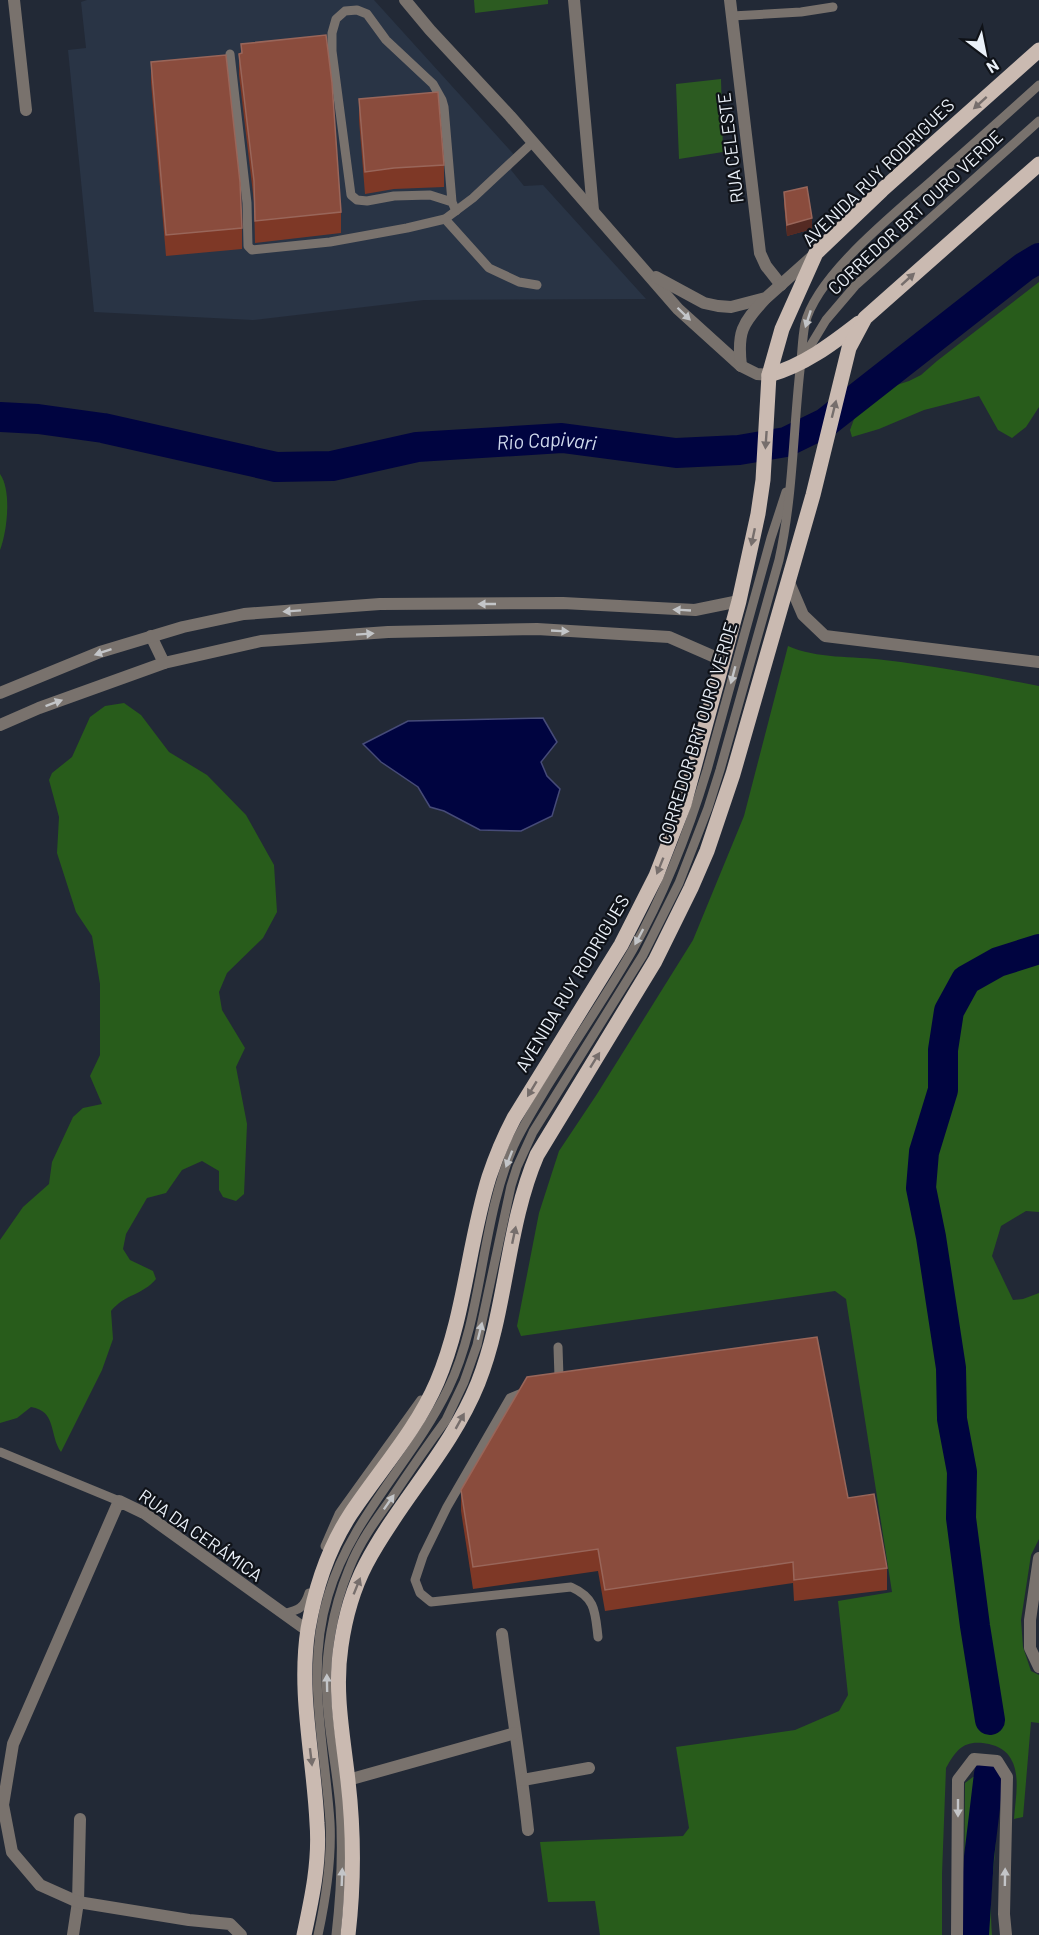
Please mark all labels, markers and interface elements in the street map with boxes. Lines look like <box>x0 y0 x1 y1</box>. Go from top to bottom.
north arrow <box>955 24 1015 84</box>
text: N <box>984 56 1003 78</box>
street label: RUA CELESTE <box>712 91 748 205</box>
street label: AVENIDA RUY RODRIGUES <box>797 94 959 250</box>
one-way arrow <box>973 96 988 109</box>
street label: CORREDOR BRT OURO VERDE <box>823 125 1007 299</box>
one-way arrow <box>900 273 915 286</box>
one-way arrow <box>677 306 691 320</box>
one-way arrow <box>802 310 812 328</box>
one-way arrow <box>829 400 839 418</box>
water label: Rio Capivari <box>496 426 598 454</box>
one-way arrow <box>761 431 770 450</box>
one-way arrow <box>748 528 758 546</box>
one-way arrow <box>478 599 497 609</box>
one-way arrow <box>672 605 691 614</box>
one-way arrow <box>283 606 302 615</box>
street label: CORREDOR BRT OURO VERDE <box>653 619 741 847</box>
one-way arrow <box>551 626 570 635</box>
one-way arrow <box>356 629 375 638</box>
one-way arrow <box>93 647 111 657</box>
one-way arrow <box>728 666 737 684</box>
one-way arrow <box>45 697 63 707</box>
one-way arrow <box>655 857 664 875</box>
street label: AVENIDA RUY RODRIGUES <box>510 890 634 1076</box>
one-way arrow <box>634 929 644 946</box>
one-way arrow <box>589 1052 600 1068</box>
one-way arrow <box>526 1081 537 1097</box>
one-way arrow <box>504 1150 513 1168</box>
one-way arrow <box>510 1226 520 1244</box>
one-way arrow <box>476 1322 486 1340</box>
one-way arrow <box>455 1412 465 1429</box>
street label: RUA DA CERÁMICA <box>135 1484 267 1586</box>
one-way arrow <box>383 1494 395 1510</box>
one-way arrow <box>353 1577 362 1595</box>
one-way arrow <box>322 1673 332 1692</box>
one-way arrow <box>306 1748 316 1767</box>
one-way arrow <box>953 1798 963 1817</box>
one-way arrow <box>337 1867 346 1886</box>
one-way arrow <box>1000 1867 1010 1886</box>

